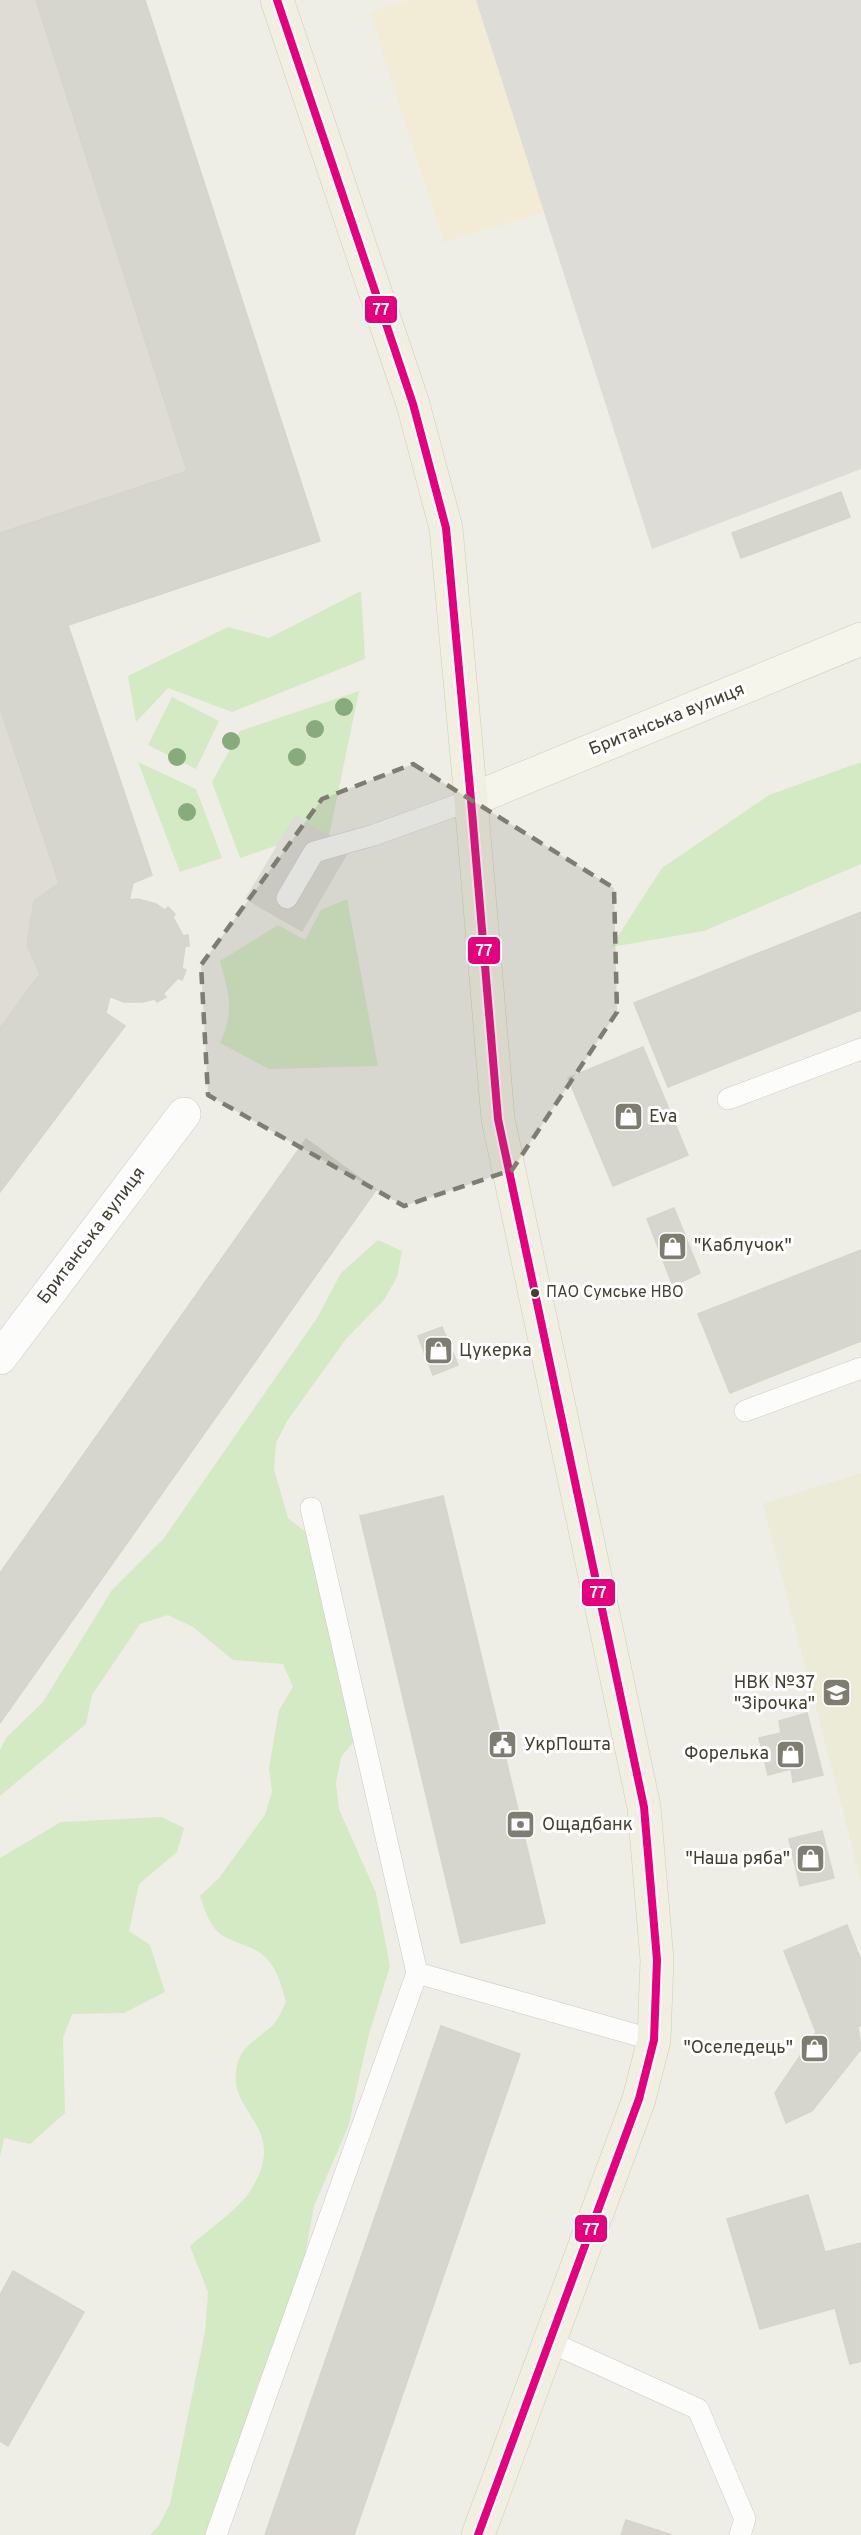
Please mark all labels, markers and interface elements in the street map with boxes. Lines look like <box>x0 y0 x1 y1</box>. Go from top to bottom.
line badge: 77 <box>364 295 398 324</box>
text: 77 <box>372 301 390 321</box>
street label: Британська вулиця <box>586 678 748 762</box>
line badge: 77 <box>467 936 501 965</box>
text: 77 <box>475 942 493 962</box>
shop icon: Eva <box>612 1101 644 1133</box>
place label: Eva <box>649 1106 677 1129</box>
street label: Британська вулиця <box>33 1163 151 1309</box>
shop icon: "Каблучок" <box>657 1230 689 1262</box>
place label: "Каблучок" <box>694 1235 792 1258</box>
place label: ПАО Сумське НВО <box>546 1283 684 1303</box>
marker: ПАО Сумське НВО <box>529 1287 541 1299</box>
shop icon: Цукерка <box>422 1335 454 1367</box>
place label: Цукерка <box>459 1340 532 1363</box>
line badge: 77 <box>581 1578 616 1607</box>
text: 77 <box>589 1584 607 1604</box>
place label: НВК №37 "Зірочка" <box>734 1672 815 1716</box>
school or university icon: НВК №37 "Зірочка" <box>820 1677 852 1709</box>
public building icon: УкрПошта <box>487 1729 519 1761</box>
place label: УкрПошта <box>524 1734 611 1757</box>
shop icon: Форелька <box>774 1738 806 1770</box>
place label: Форелька <box>684 1743 769 1766</box>
bank icon: Ощадбанк <box>505 1809 537 1841</box>
place label: Ощадбанк <box>542 1814 633 1837</box>
shop icon: "Наша ряба" <box>795 1843 827 1875</box>
place label: "Наша ряба" <box>685 1848 790 1871</box>
shop icon: "Оселедець" <box>798 2032 830 2064</box>
place label: "Оселедець" <box>683 2037 793 2060</box>
line badge: 77 <box>574 2214 608 2243</box>
text: 77 <box>582 2221 600 2241</box>

